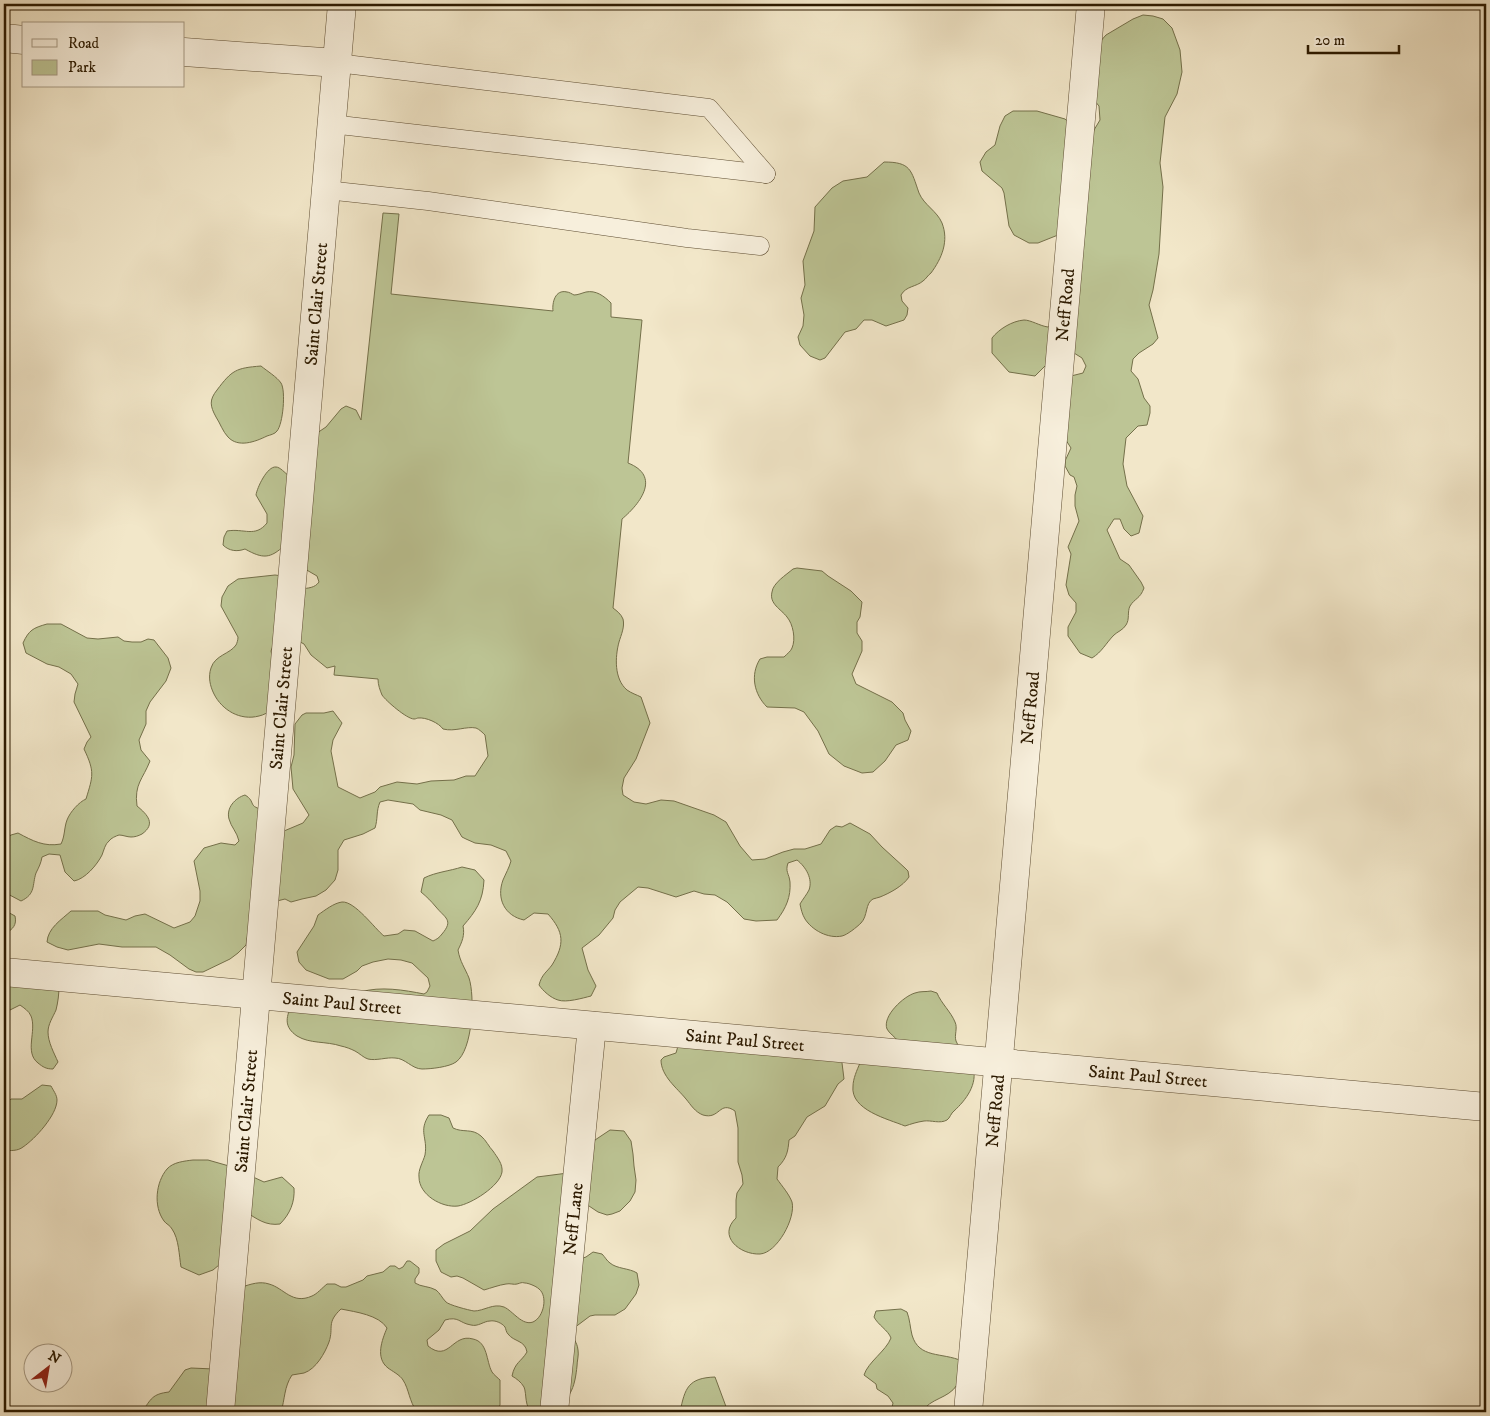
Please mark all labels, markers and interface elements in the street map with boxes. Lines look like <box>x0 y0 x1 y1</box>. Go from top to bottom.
legend <box>22 22 185 88</box>
scale bar <box>1308 22 1399 54</box>
text: 20 m <box>1315 31 1345 50</box>
text: Road <box>68 34 100 53</box>
text: Park <box>68 58 97 77</box>
street label: Saint Clair Street <box>301 241 333 367</box>
street label: Neff Road <box>1052 268 1080 342</box>
street label: Saint Clair Street <box>266 645 298 771</box>
street label: Neff Road <box>1017 671 1045 745</box>
street label: Saint Paul Street <box>282 988 403 1020</box>
street label: Saint Paul Street <box>685 1025 806 1057</box>
street label: Saint Clair Street <box>231 1048 263 1174</box>
street label: Saint Paul Street <box>1088 1061 1209 1093</box>
street label: Neff Road <box>982 1074 1010 1148</box>
street label: Neff Lane <box>559 1182 589 1257</box>
north arrow <box>22 1344 72 1394</box>
text: N <box>45 1347 64 1369</box>

